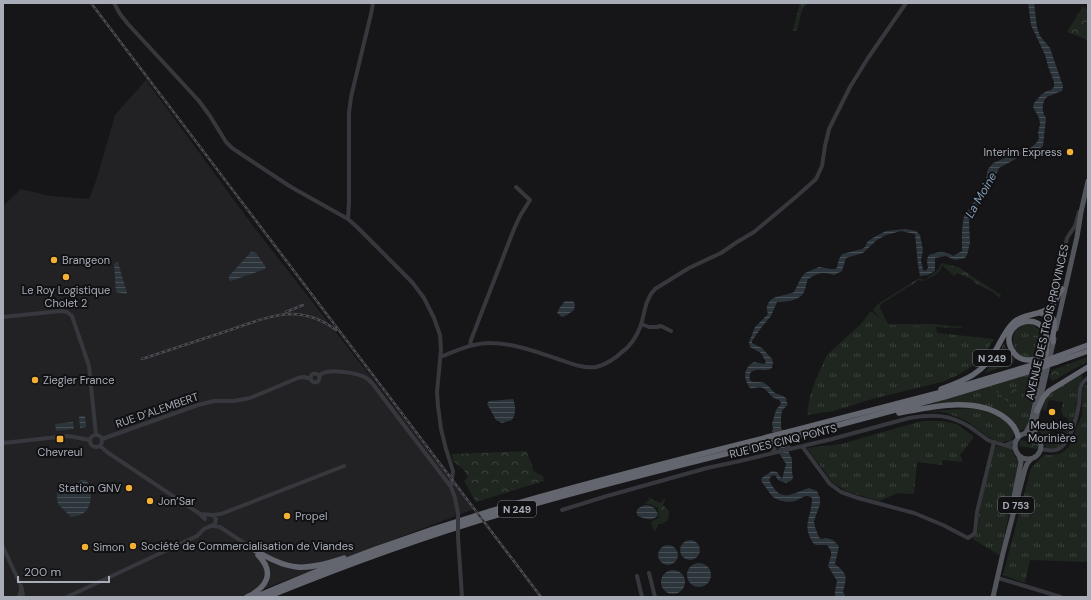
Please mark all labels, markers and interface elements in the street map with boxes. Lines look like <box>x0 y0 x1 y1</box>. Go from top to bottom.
place label: Interim Express <box>984 145 1062 159</box>
marker: Interim Express <box>1065 147 1075 157</box>
water label: La Moine <box>962 169 1001 221</box>
street label: AVENUE DES TROIS PROVINCES <box>1022 243 1072 401</box>
place label: Brangeon <box>62 253 110 267</box>
marker: Brangeon <box>49 255 59 265</box>
marker: Le Roy Logistique Cholet 2 <box>61 272 71 282</box>
place label: Le Roy Logistique Cholet 2 <box>22 283 110 310</box>
road number: N 249 <box>973 350 1011 366</box>
place label: Ziegler France <box>43 373 114 387</box>
marker: Ziegler France <box>30 375 40 385</box>
street label: RUE D’ALEMBERT <box>114 389 200 431</box>
marker: Meubles Morinière <box>1047 407 1057 417</box>
place label: Meubles Morinière <box>1028 418 1076 445</box>
street label: RUE DES CINQ PONTS <box>728 421 838 461</box>
marker: Chevreul <box>55 434 65 444</box>
place label: Chevreul <box>38 445 82 459</box>
place label: Station GNV <box>58 481 122 495</box>
marker: Station GNV <box>124 483 134 493</box>
place label: Jon’Sar <box>158 494 195 508</box>
marker: Jon’Sar <box>145 496 155 506</box>
road number: D 753 <box>998 497 1034 513</box>
road number: N 249 <box>498 501 536 517</box>
place label: Propel <box>295 509 327 523</box>
marker: Propel <box>282 511 292 521</box>
place label: Société de Commercialisation de Viandes <box>141 539 354 553</box>
place label: Simon <box>93 540 125 554</box>
marker: Société de Commercialisation de Viandes <box>128 541 138 551</box>
marker: Simon <box>80 542 90 552</box>
scale bar <box>18 558 109 584</box>
text: 200 m <box>24 564 61 580</box>

